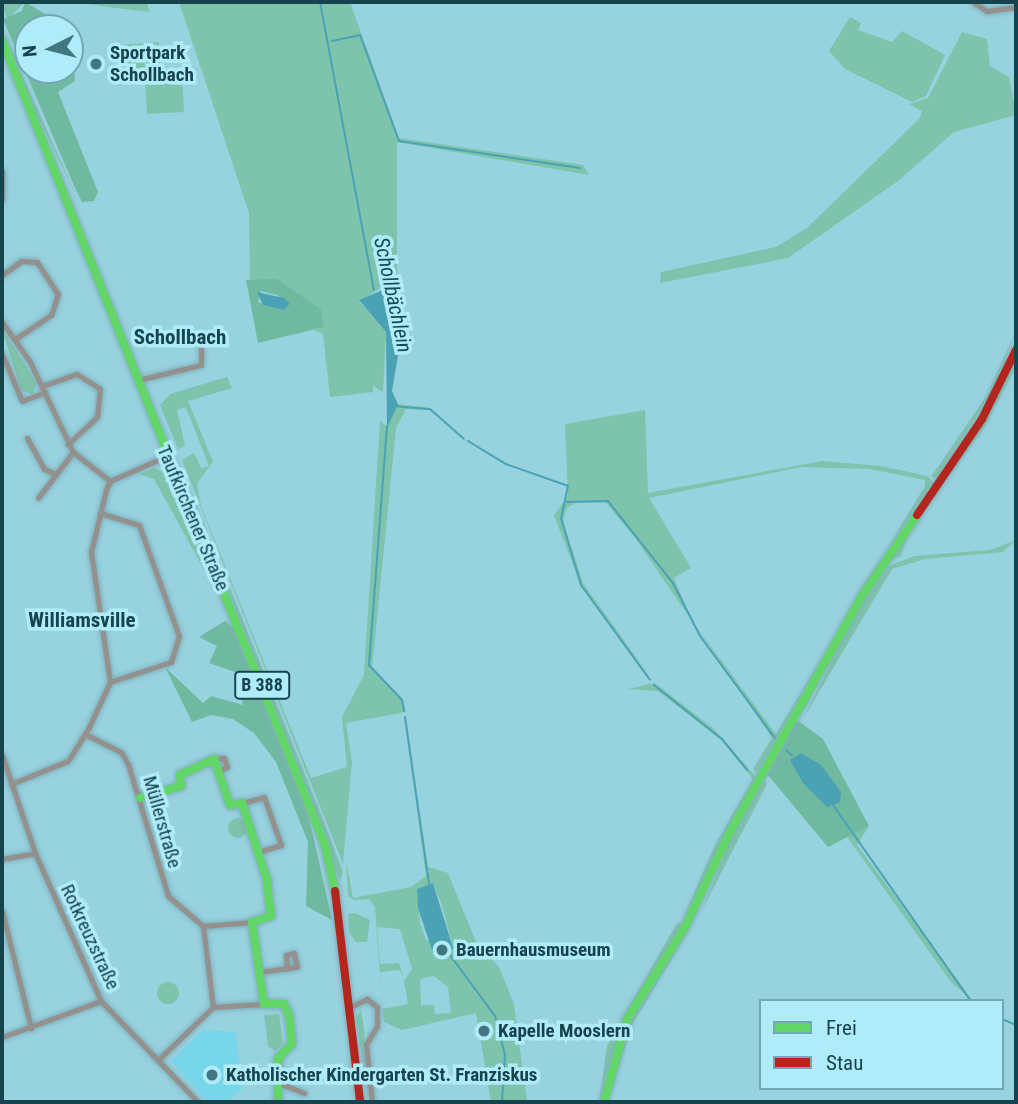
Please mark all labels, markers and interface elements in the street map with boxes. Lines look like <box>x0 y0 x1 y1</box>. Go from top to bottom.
north arrow <box>14 14 84 84</box>
place label: Sportpark Schollbach <box>110 42 194 86</box>
text: N <box>18 44 42 58</box>
marker: Sportpark Schollbach <box>88 56 104 72</box>
water label: Schollbächlein <box>368 235 418 355</box>
district label: Schollbach <box>134 324 226 350</box>
street label: Taufkirchener Straße <box>152 442 234 594</box>
district label: Williamsville <box>28 607 136 633</box>
road number: B 388 <box>234 670 290 700</box>
street label: Müllerstraße <box>138 773 186 871</box>
street label: Rotkreuzstraße <box>56 881 124 993</box>
place label: Bauernhausmuseum <box>456 939 611 961</box>
marker: Bauernhausmuseum <box>434 942 450 958</box>
legend <box>759 999 1004 1090</box>
text: Frei <box>826 1016 857 1040</box>
place label: Kapelle Mooslern <box>498 1020 630 1042</box>
marker: Kapelle Mooslern <box>476 1023 492 1039</box>
text: Stau <box>826 1051 863 1075</box>
place label: Katholischer Kindergarten St. Franziskus <box>226 1064 537 1086</box>
marker: Katholischer Kindergarten St. Franziskus <box>204 1067 220 1083</box>

